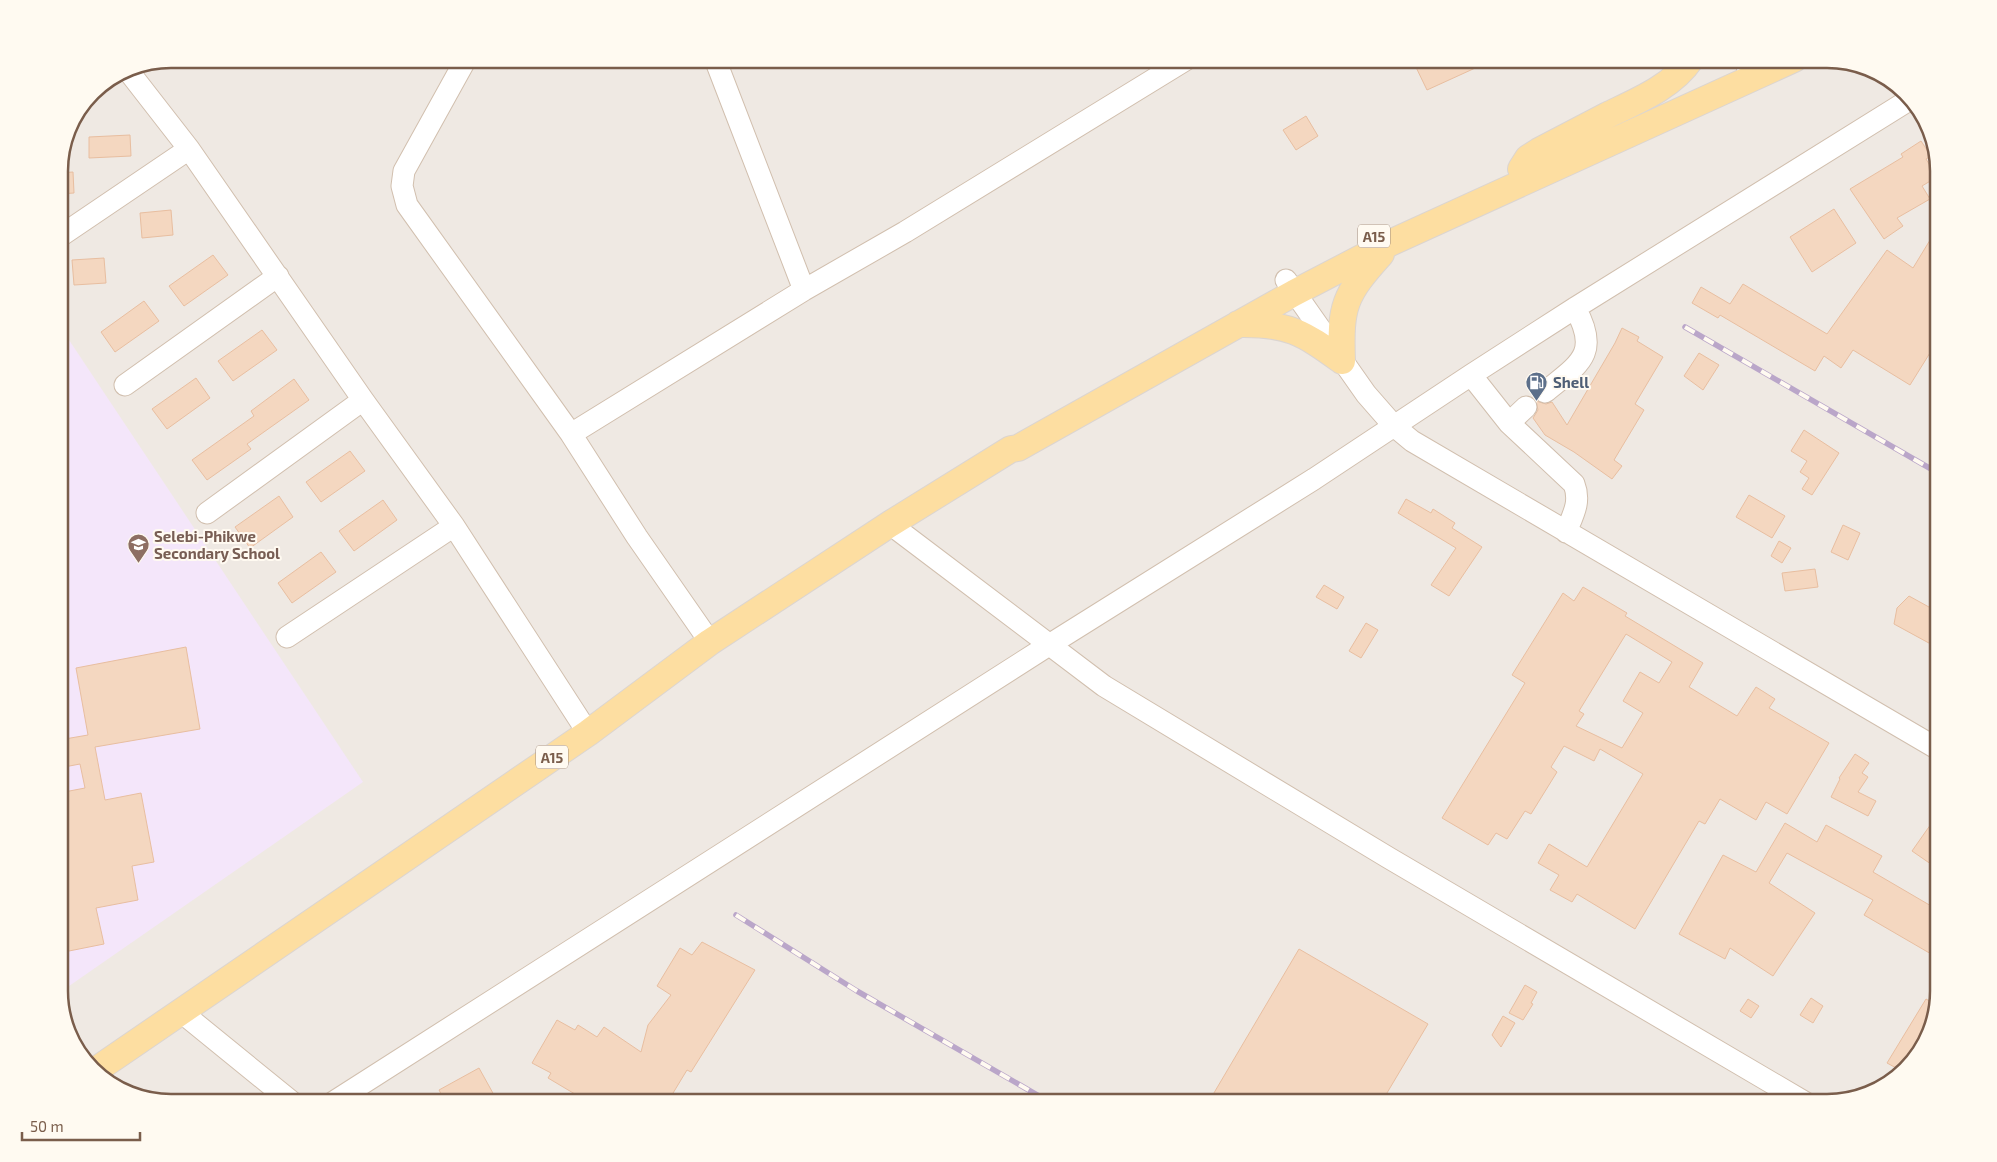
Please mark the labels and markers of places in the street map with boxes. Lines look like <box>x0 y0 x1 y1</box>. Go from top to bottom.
fuel station icon: Shell <box>1525 370 1549 401</box>
place label: Shell <box>1553 373 1589 391</box>
place label: Selebi-Phikwe Secondary School <box>154 527 280 563</box>
school or university icon: Selebi-Phikwe Secondary School <box>126 533 150 564</box>

